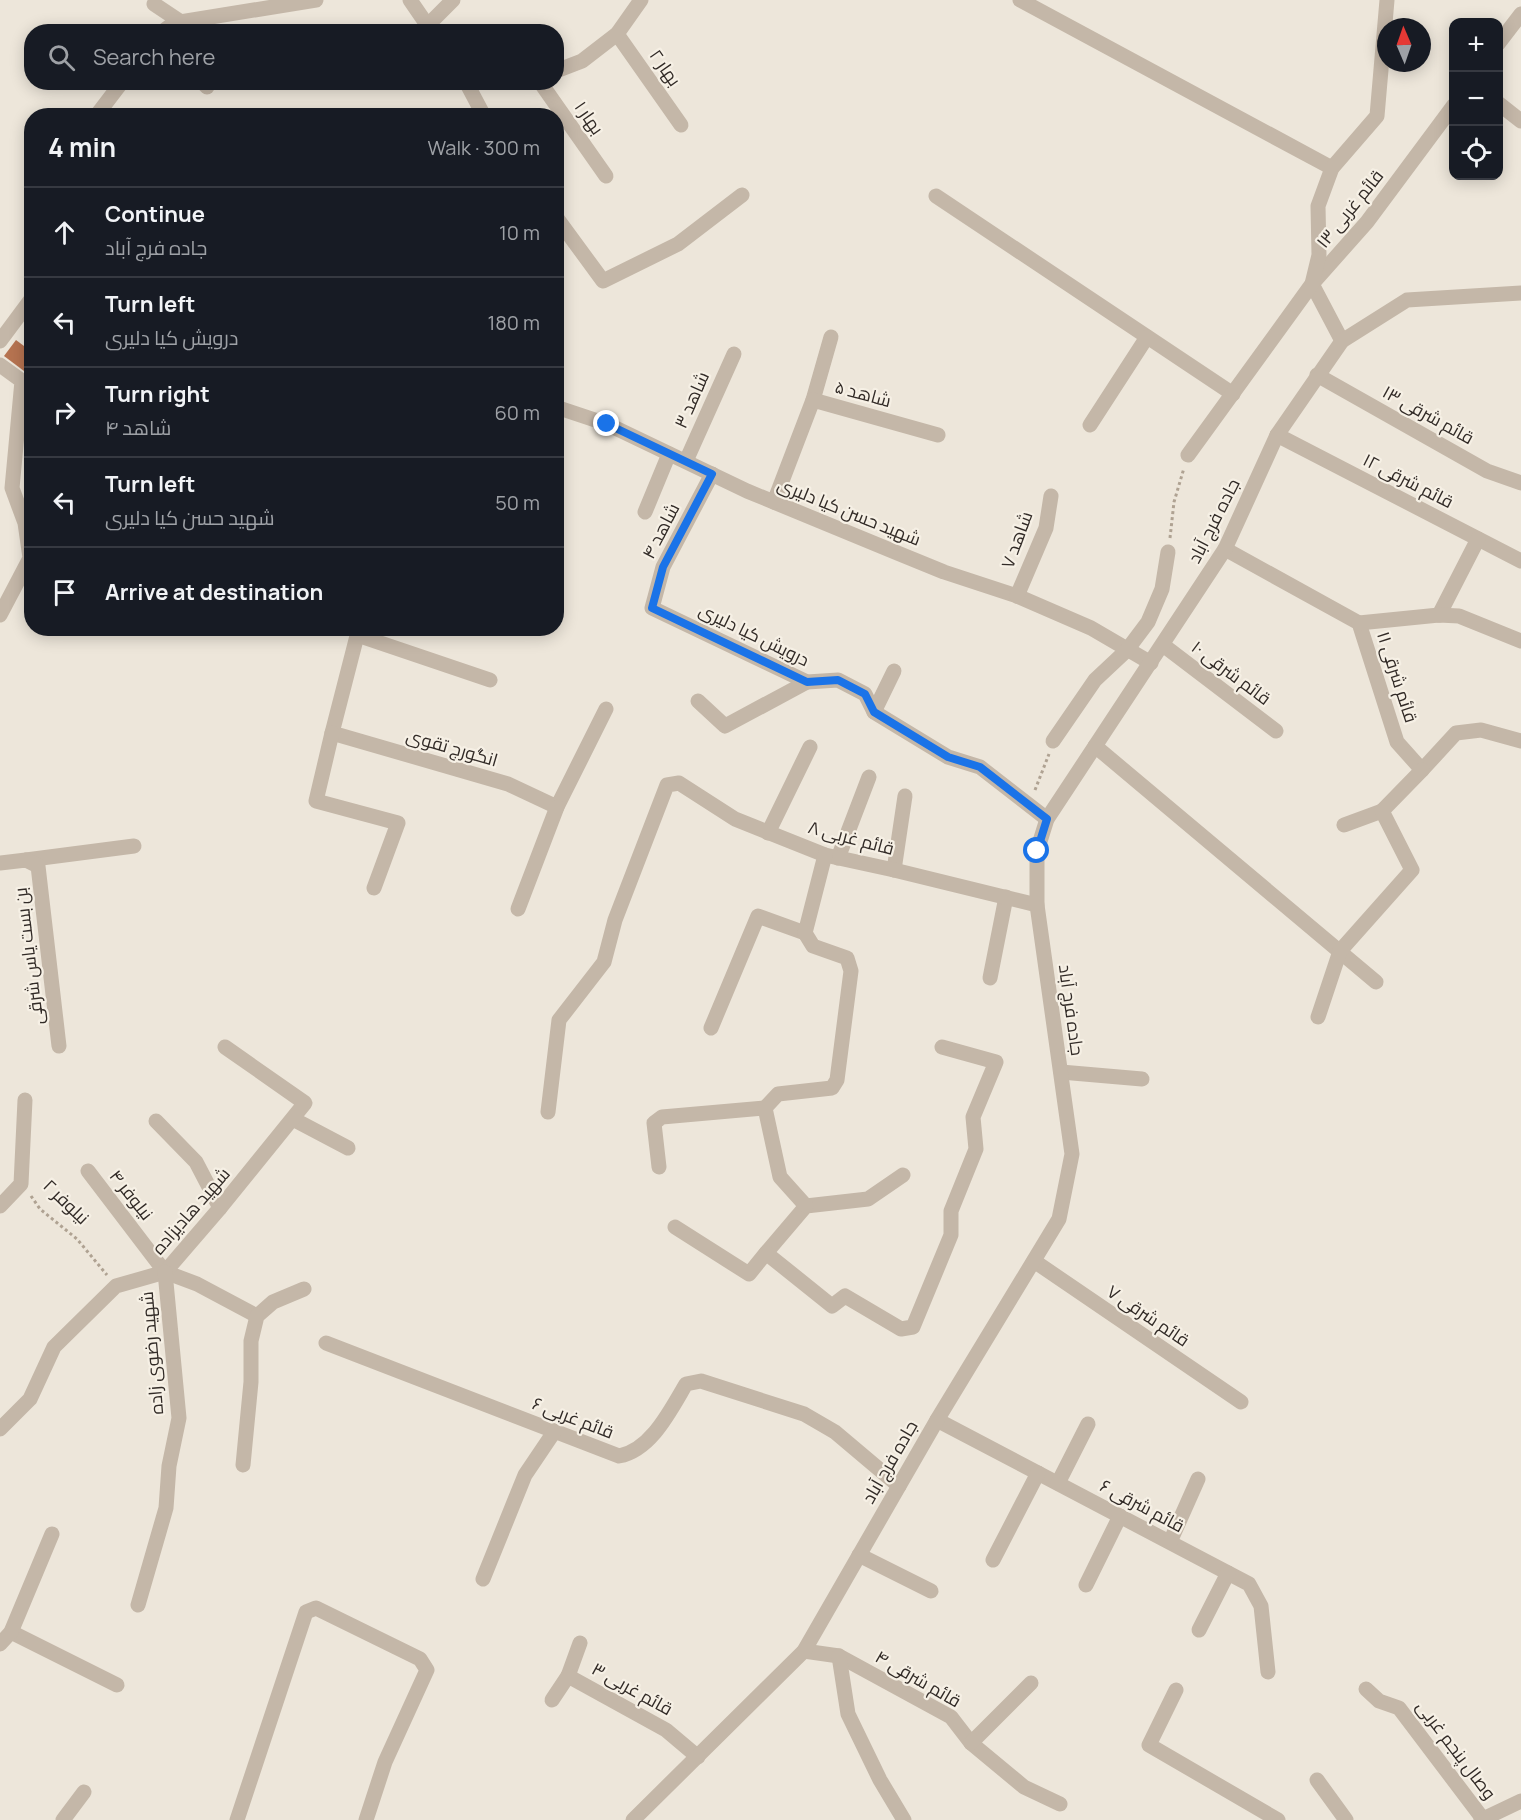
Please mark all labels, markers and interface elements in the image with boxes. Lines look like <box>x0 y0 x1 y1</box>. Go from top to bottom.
north arrow <box>1377 18 1431 72</box>
map controls <box>1449 18 1503 180</box>
button: + <box>1449 18 1503 72</box>
search box <box>24 24 564 90</box>
icon: search <box>45 41 78 74</box>
text: Search here <box>93 42 215 72</box>
street label: بهار ۲ <box>645 44 687 91</box>
button: − <box>1449 72 1503 126</box>
street label: بهار ۱ <box>570 96 610 139</box>
button: locate <box>1449 126 1503 180</box>
text: 4 min <box>48 129 116 165</box>
text: Walk · 300 m <box>428 134 540 161</box>
street label: قائم غربی ۱۳ <box>1310 164 1389 253</box>
text: Continue <box>105 199 205 229</box>
icon: ahead <box>48 216 81 249</box>
text: 10 m <box>499 219 540 246</box>
text: جاده فرج آباد <box>105 234 207 261</box>
text: Turn left <box>105 289 195 319</box>
icon: left <box>48 306 81 339</box>
text: 180 m <box>487 309 540 336</box>
text: درویش کیا دلیری <box>105 324 238 351</box>
street label: شاهد ۳ <box>668 367 714 432</box>
street label: شاهد ۵ <box>832 374 894 412</box>
text: Turn right <box>105 379 210 409</box>
street label: قائم شرقی ۱۳ <box>1378 379 1479 450</box>
icon: right <box>48 396 81 429</box>
text: 60 m <box>494 399 540 426</box>
route end <box>593 410 619 436</box>
text: شاهد ۴ <box>105 414 171 441</box>
street label: قائم شرقی ۱۲ <box>1359 447 1458 514</box>
text: Turn left <box>105 469 195 499</box>
street label: شهید حسن کیا دلیری <box>774 471 925 551</box>
street label: جاده فرج آباد <box>1182 474 1246 567</box>
icon: left <box>48 486 81 519</box>
text: 50 m <box>495 489 540 516</box>
street label: شاهد ۴ <box>636 498 684 563</box>
text: شهید حسن کیا دلیری <box>105 504 274 531</box>
street label: شاهد ۷ <box>995 508 1037 571</box>
icon: arrive <box>48 576 81 609</box>
text: Arrive at destination <box>105 577 323 607</box>
street label: درویش کیا دلیری <box>695 597 814 671</box>
street label: قائم شرقی ۱۱ <box>1371 628 1424 726</box>
street label: قائم شرقی ۱۰ <box>1186 635 1276 711</box>
street label: انگورج تقوی <box>403 722 501 773</box>
street label: قائم غربی ۸ <box>805 814 897 861</box>
route start <box>1023 837 1049 863</box>
street label: بن بست یاس شرقی <box>8 886 48 1026</box>
street label: جاده فرج آباد <box>1053 963 1090 1057</box>
street label: شهید هادیزاده <box>146 1162 235 1259</box>
street label: نیلوفر ۴ <box>105 1164 159 1225</box>
street label: نیلوفر ۲ <box>38 1173 95 1229</box>
street label: قائم شرقی ۷ <box>1102 1279 1194 1352</box>
street label: شهید رضوی زاده <box>134 1290 168 1416</box>
street label: قائم غربی ۶ <box>529 1391 618 1445</box>
street label: جاده فرج آباد <box>856 1416 923 1508</box>
street label: قائم شرقی ۶ <box>1096 1473 1189 1538</box>
street label: قائم شرقی ۴ <box>871 1644 966 1713</box>
street label: قائم غربی ۳ <box>587 1656 677 1721</box>
street label: وصال پنجم غربی <box>1411 1695 1502 1805</box>

